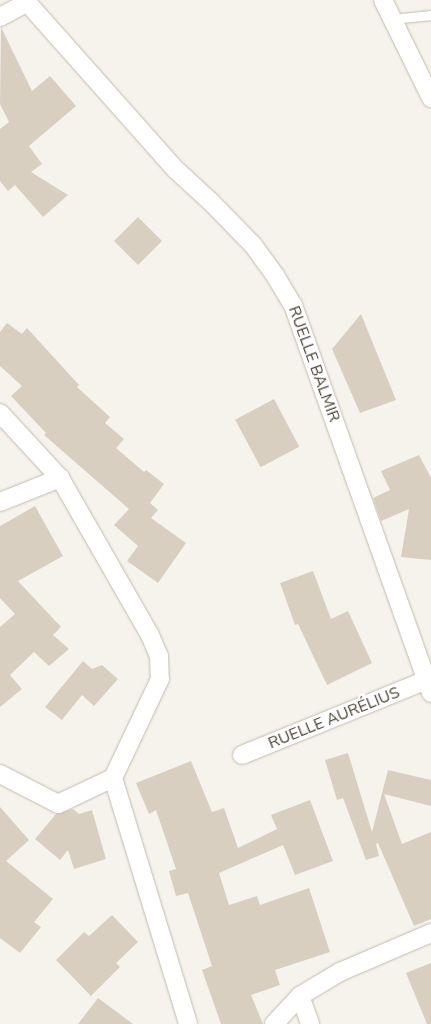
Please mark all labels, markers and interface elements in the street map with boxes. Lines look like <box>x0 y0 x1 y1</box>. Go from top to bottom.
street label: RUELLE BALMIR <box>284 303 344 425</box>
street label: RUELLE AURÉLIUS <box>265 683 403 753</box>

